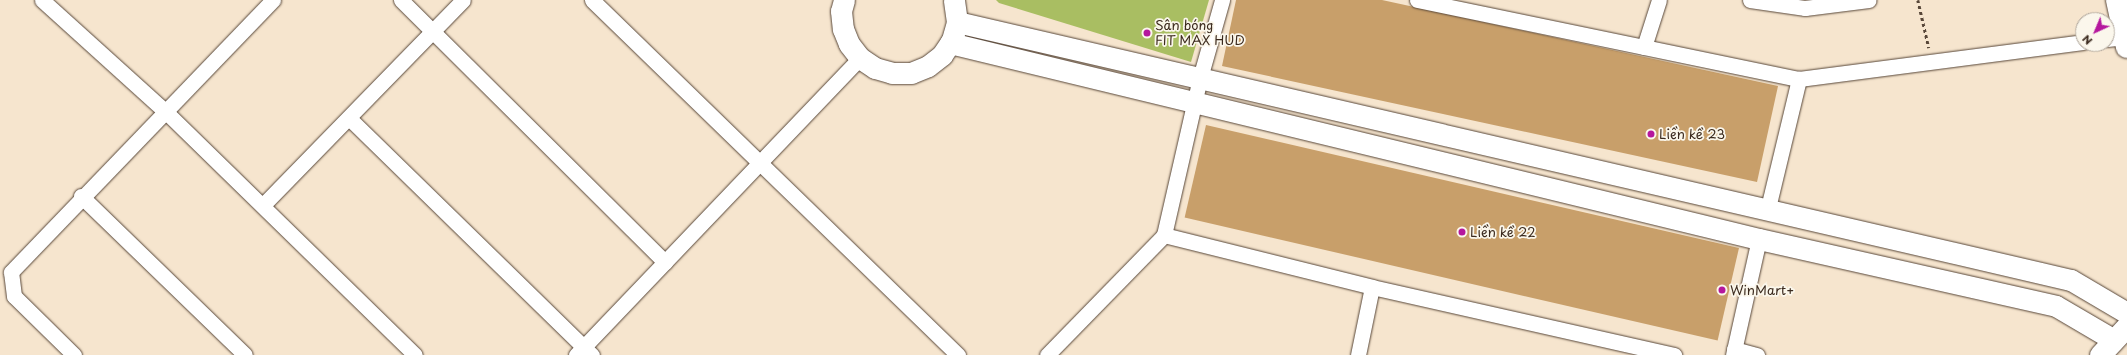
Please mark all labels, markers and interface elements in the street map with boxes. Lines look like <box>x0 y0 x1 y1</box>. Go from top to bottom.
north arrow <box>2075 12 2115 52</box>
place label: Sân bóng FIT MAX HUD <box>1155 18 1245 49</box>
marker: Sân bóng FIT MAX HUD <box>1142 28 1152 38</box>
text: N <box>2078 31 2096 49</box>
place label: Liền kề 23 <box>1659 126 1725 142</box>
marker: Liền kề 23 <box>1646 129 1656 139</box>
place label: Liền kề 22 <box>1470 224 1536 240</box>
marker: Liền kề 22 <box>1457 227 1467 237</box>
place label: WinMart+ <box>1730 282 1794 298</box>
marker: WinMart+ <box>1717 285 1727 295</box>

